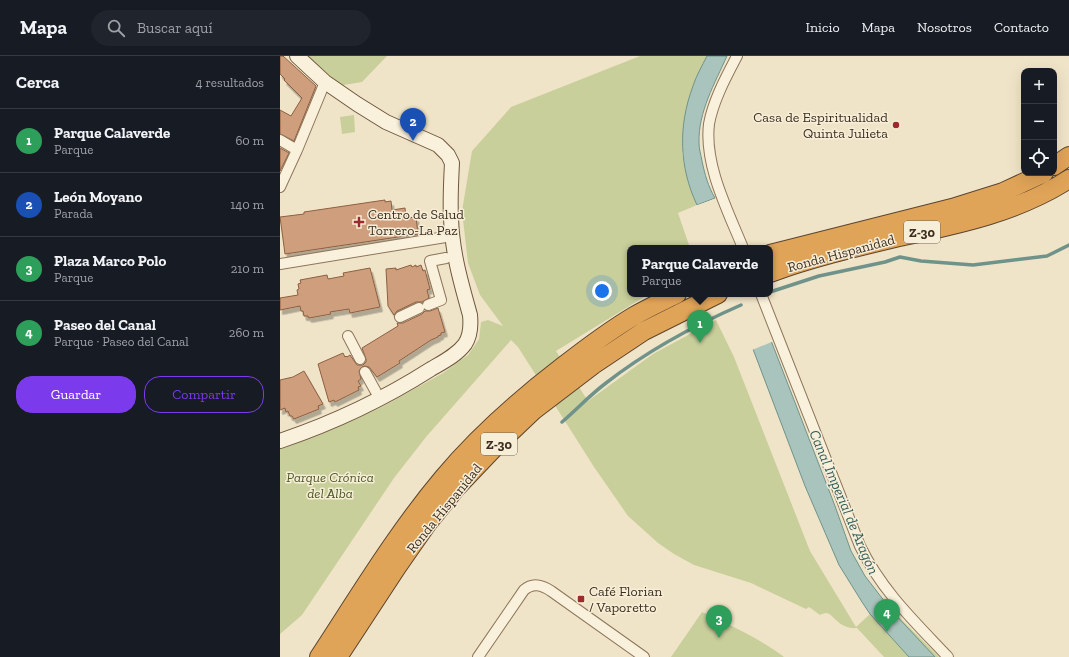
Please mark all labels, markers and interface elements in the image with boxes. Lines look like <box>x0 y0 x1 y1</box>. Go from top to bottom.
search box <box>91 10 371 46</box>
text: Mapa <box>20 16 67 39</box>
icon: search <box>105 17 127 39</box>
text: Buscar aquí <box>137 19 213 37</box>
text: Inicio <box>806 19 840 36</box>
text: Mapa <box>862 19 895 36</box>
text: Nosotros <box>917 19 972 36</box>
text: Contacto <box>994 19 1049 36</box>
map controls <box>1021 68 1057 176</box>
button: + <box>1021 68 1057 104</box>
text: Cerca <box>16 72 59 92</box>
text: 4 resultados <box>195 75 264 90</box>
button: − <box>1021 104 1057 140</box>
pin: 2 <box>400 108 426 141</box>
place label: Casa de Espiritualidad Quinta Julieta <box>753 109 888 142</box>
marker: Casa de Espiritualidad Quinta Julieta <box>891 120 901 130</box>
text: Parque Calaverde <box>54 124 170 142</box>
text: 1 <box>26 133 32 148</box>
text: 60 m <box>235 133 264 148</box>
button: locate <box>1021 140 1057 176</box>
text: Parque <box>54 142 93 157</box>
text: León Moyano <box>54 188 142 206</box>
text: 2 <box>26 197 32 212</box>
text: 140 m <box>230 197 264 212</box>
text: Parada <box>54 206 93 221</box>
place label: Centro de Salud Torrero-La Paz <box>368 206 464 239</box>
marker: Centro de Salud Torrero-La Paz <box>353 216 365 228</box>
road number: Z-30 <box>904 221 940 243</box>
street label: Ronda Hispanidad <box>786 231 897 276</box>
popup <box>627 245 773 297</box>
text: Plaza Marco Polo <box>54 252 166 270</box>
text: Parque Calaverde <box>642 255 758 273</box>
text: 3 <box>26 261 32 276</box>
text: 210 m <box>231 261 264 276</box>
text: Parque <box>54 270 93 285</box>
text: Parque <box>642 273 681 288</box>
your location <box>592 281 612 301</box>
pin: 1 <box>687 310 713 343</box>
text: Paseo del Canal <box>54 316 156 334</box>
text: 4 <box>25 325 33 340</box>
text: 260 m <box>229 325 264 340</box>
text: Parque · Paseo del Canal <box>54 334 189 349</box>
button: Guardar <box>16 376 136 413</box>
button: Compartir <box>144 376 264 413</box>
water label: Canal Imperial de Aragón <box>805 427 883 577</box>
road number: Z-30 <box>481 433 517 455</box>
street label: Ronda Hispanidad <box>403 460 486 557</box>
park label: Parque Crónica del Alba <box>286 469 374 502</box>
place label: Café Florian / Vaporetto <box>589 583 662 616</box>
marker: Café Florian / Vaporetto <box>576 594 586 604</box>
pin: 4 <box>874 599 900 632</box>
pin: 3 <box>706 605 732 638</box>

